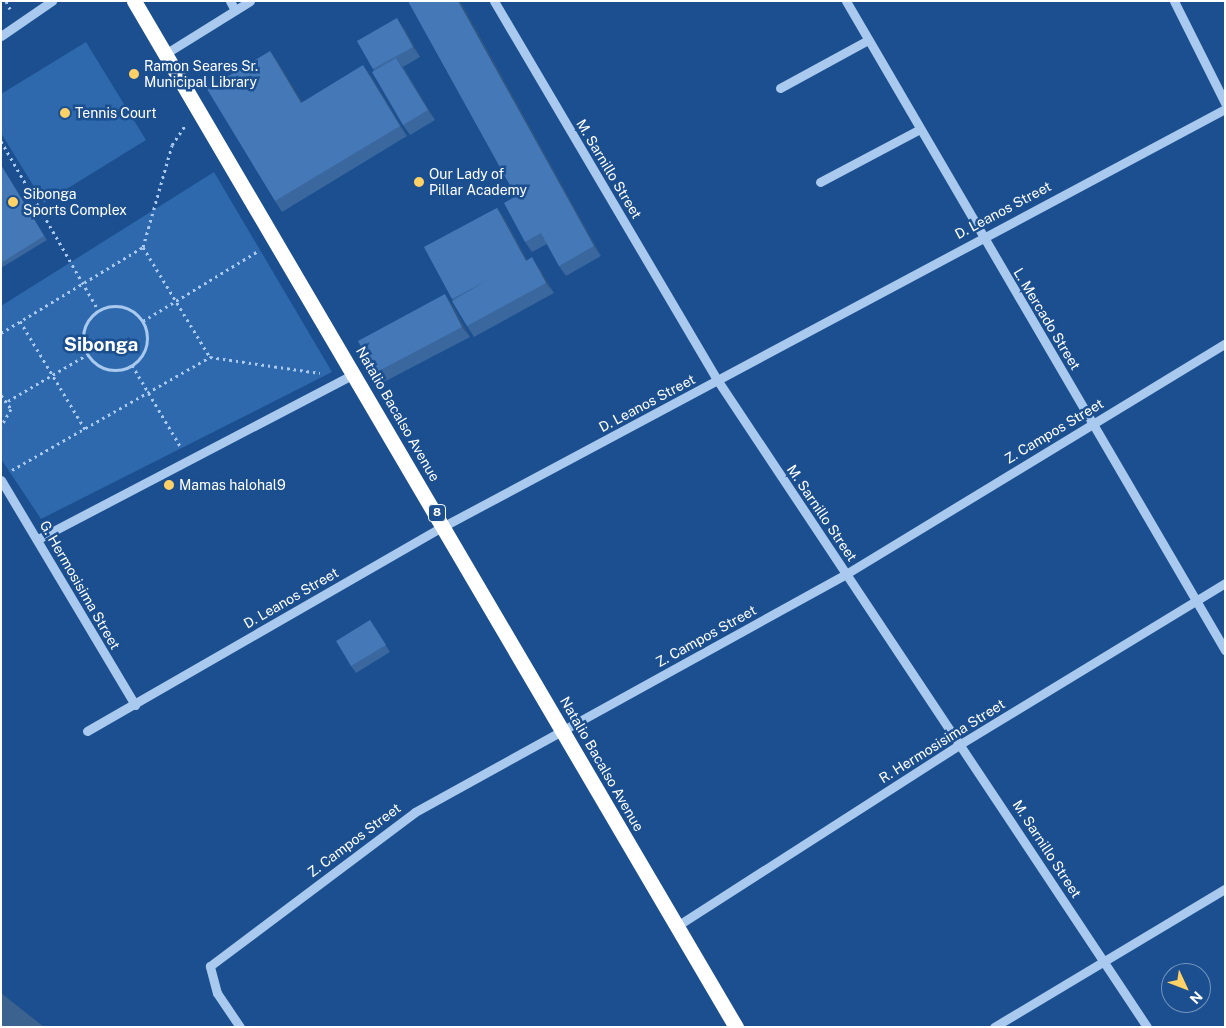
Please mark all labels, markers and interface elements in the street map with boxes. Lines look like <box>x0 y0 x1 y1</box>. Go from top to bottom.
place label: Ramon Seares Sr. Municipal Library <box>144 58 258 90</box>
marker: Ramon Seares Sr. Municipal Library <box>128 68 140 80</box>
place label: Tennis Court <box>75 105 157 121</box>
marker: Tennis Court <box>59 107 71 119</box>
street label: M. Sarnillo Street <box>573 116 645 222</box>
place label: Our Lady of Pillar Academy <box>429 166 527 198</box>
marker: Our Lady of Pillar Academy <box>413 176 425 188</box>
street label: D. Leanos Street <box>952 178 1054 242</box>
place label: Sibonga Sports Complex <box>23 186 127 218</box>
marker: Sibonga Sports Complex <box>7 196 19 208</box>
street label: L. Mercado Street <box>1010 265 1084 373</box>
district label: Sibonga <box>64 334 138 356</box>
street label: Natalio Bacalso Avenue <box>352 344 444 484</box>
street label: D. Leanos Street <box>596 371 698 435</box>
street label: Z. Campos Street <box>1001 395 1107 467</box>
street label: M. Sarnillo Street <box>783 461 861 565</box>
place label: Mamas halohal9 <box>179 477 286 493</box>
marker: Mamas halohal9 <box>163 479 175 491</box>
road number: 8 <box>427 503 447 522</box>
street label: G. Hermosisima Street <box>36 518 124 652</box>
street label: D. Leanos Street <box>241 564 341 632</box>
street label: Z. Campos Street <box>653 601 759 671</box>
street label: Natalio Bacalso Avenue <box>556 694 648 834</box>
street label: R. Hermosisima Street <box>876 695 1008 787</box>
street label: M. Sarnillo Street <box>1009 797 1085 901</box>
street label: Z. Campos Street <box>304 799 404 881</box>
north arrow <box>1161 963 1211 1013</box>
text: N <box>1187 988 1206 1007</box>

